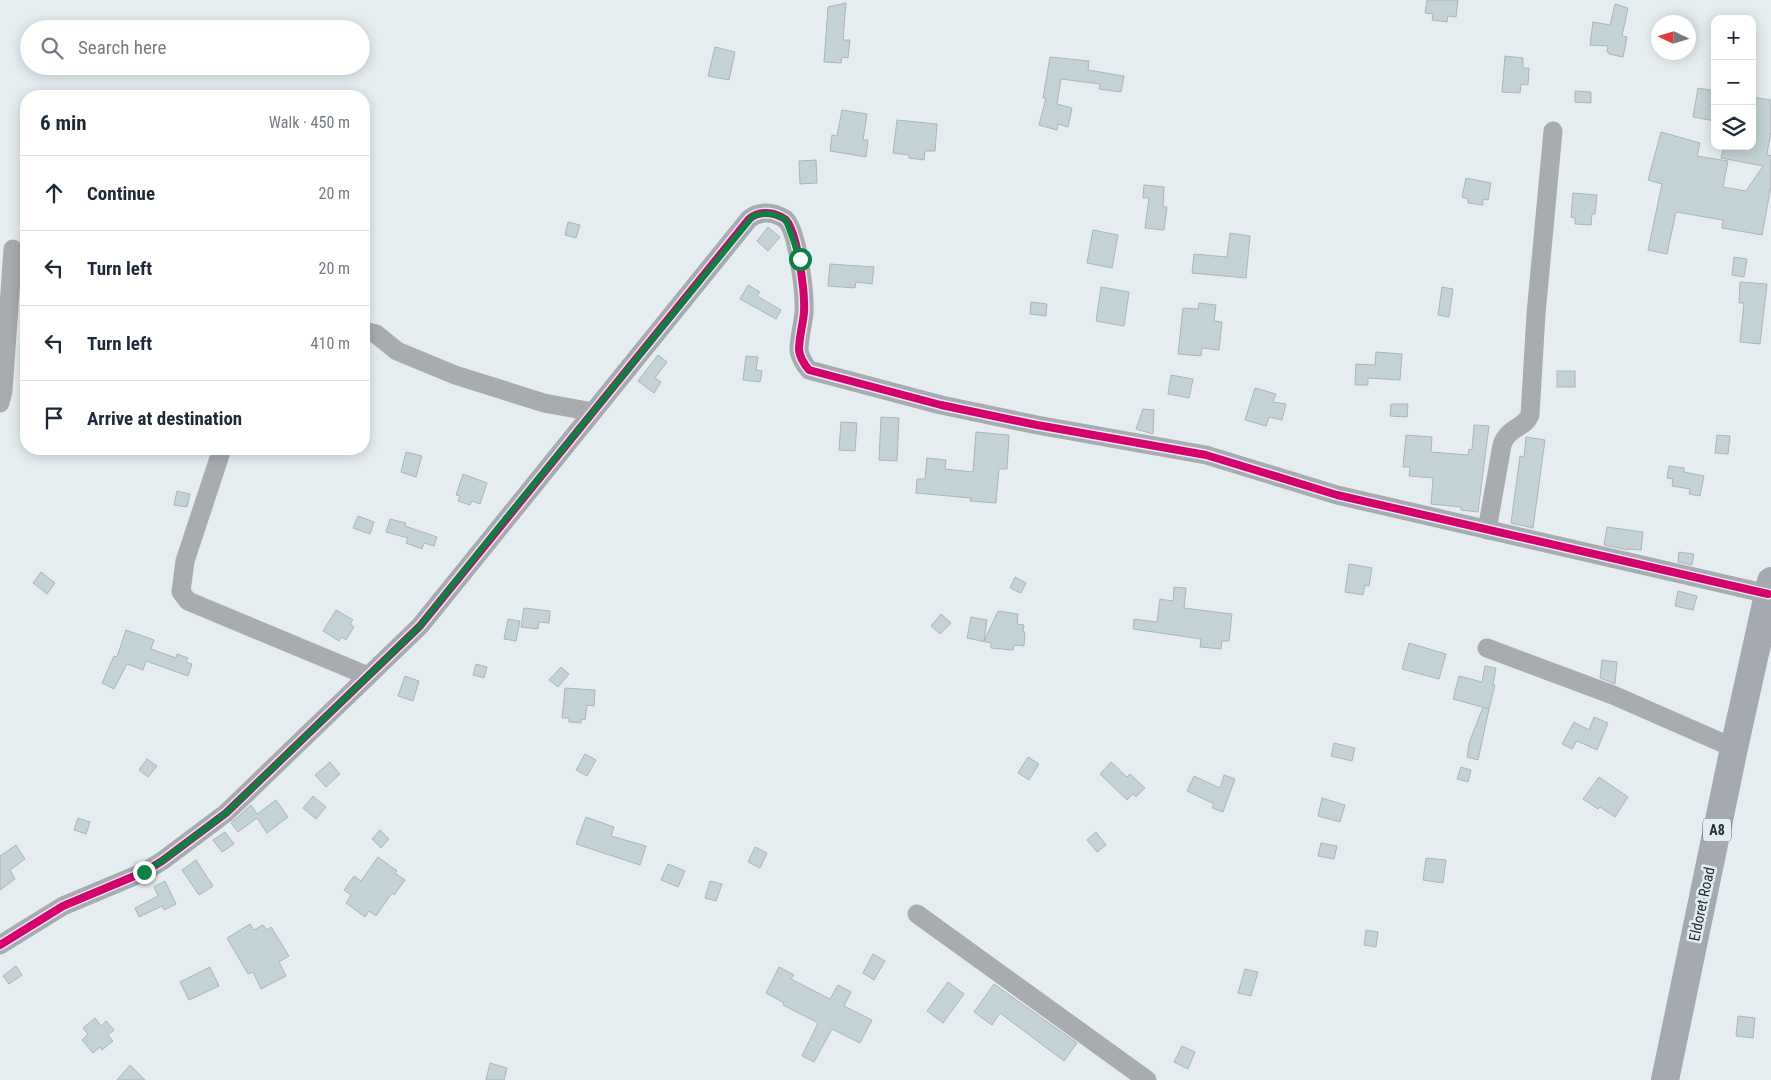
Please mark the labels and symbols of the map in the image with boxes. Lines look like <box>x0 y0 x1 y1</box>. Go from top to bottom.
north arrow <box>1651 15 1696 60</box>
route start <box>789 248 812 271</box>
road number: A8 <box>1703 818 1731 842</box>
route end <box>133 861 156 884</box>
street label: Eldoret Road <box>1685 865 1719 943</box>

